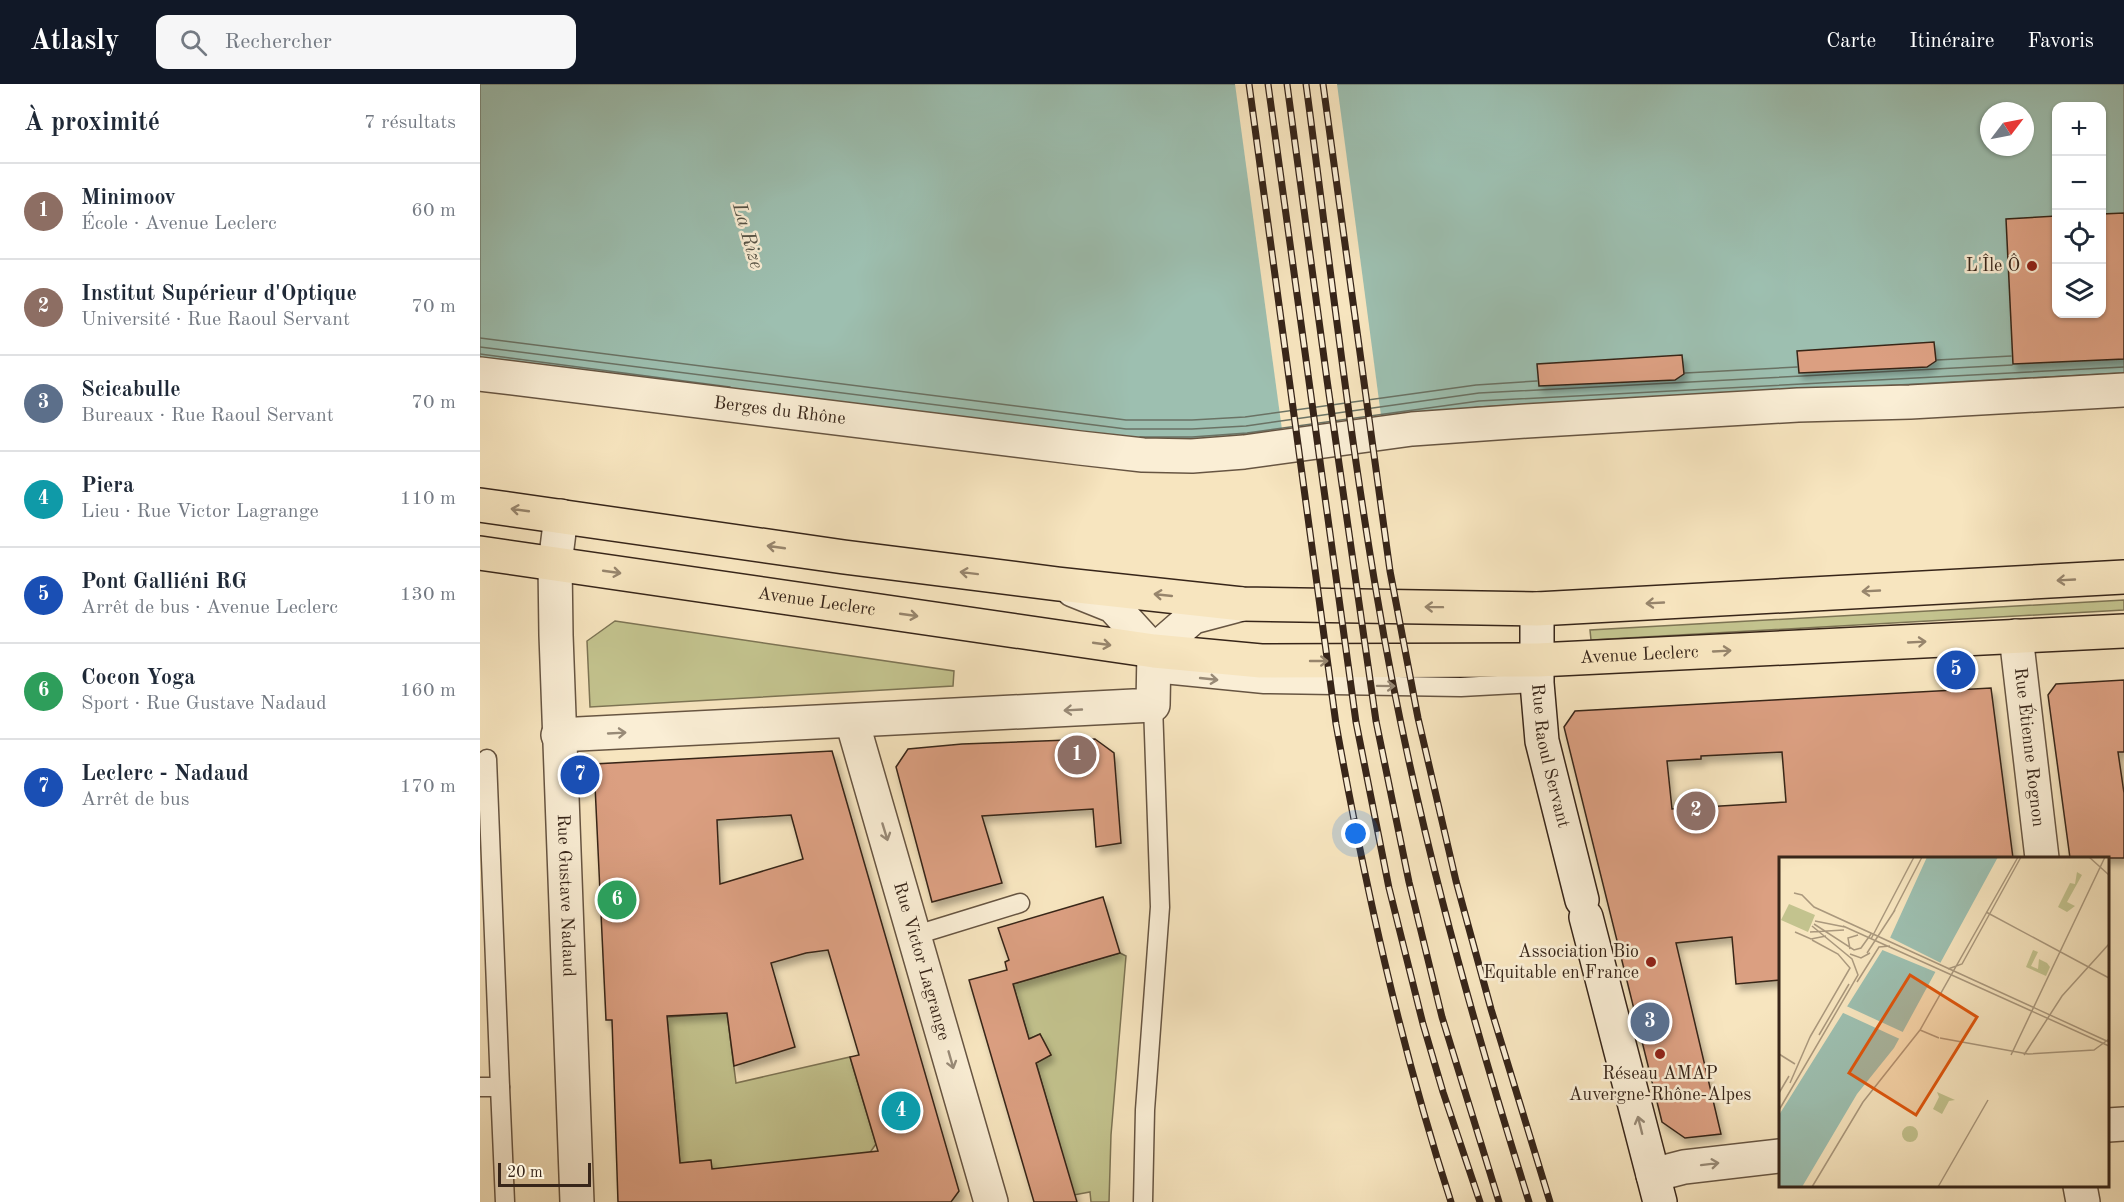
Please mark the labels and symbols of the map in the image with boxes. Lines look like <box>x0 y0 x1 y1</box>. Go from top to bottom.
north arrow <box>1980 102 2034 156</box>
water label: La Rize <box>728 200 766 271</box>
place label: L'Île Ô <box>1966 253 2020 275</box>
marker: L'Île Ô <box>2025 259 2039 273</box>
street label: Berges du Rhône <box>713 394 847 428</box>
one-way arrow <box>511 505 531 516</box>
one-way arrow <box>766 541 786 552</box>
one-way arrow <box>602 567 622 578</box>
one-way arrow <box>959 567 979 578</box>
one-way arrow <box>2056 574 2076 585</box>
street label: Avenue Leclerc <box>756 584 877 619</box>
one-way arrow <box>1861 585 1881 596</box>
one-way arrow <box>1153 589 1173 600</box>
one-way arrow <box>1646 597 1666 608</box>
one-way arrow <box>1425 602 1444 613</box>
one-way arrow <box>899 610 919 621</box>
one-way arrow <box>1906 637 1926 648</box>
one-way arrow <box>1092 638 1112 649</box>
street label: Avenue Leclerc <box>1580 643 1699 667</box>
one-way arrow <box>1711 646 1731 657</box>
pin: 5 <box>1936 648 1976 692</box>
one-way arrow <box>1309 655 1329 667</box>
street label: Rue Étienne Rognon <box>2011 666 2047 828</box>
one-way arrow <box>1198 674 1218 685</box>
one-way arrow <box>1375 680 1395 692</box>
street label: Rue Raoul Servant <box>1528 683 1572 830</box>
one-way arrow <box>1064 704 1084 715</box>
one-way arrow <box>606 727 626 738</box>
pin: 1 <box>1058 732 1096 778</box>
pin: 7 <box>560 752 600 798</box>
pin: 2 <box>1676 788 1716 834</box>
street label: Rue Gustave Nadaud <box>554 814 578 977</box>
your location <box>1341 819 1370 848</box>
one-way arrow <box>880 822 891 841</box>
inset map <box>1779 857 2109 1187</box>
pin: 6 <box>598 878 636 922</box>
street label: Rue Victor Lagrange <box>890 880 953 1043</box>
place label: Association Bio Equitable en France <box>1483 943 1639 982</box>
marker: Association Bio Equitable en France <box>1644 955 1658 969</box>
pin: 3 <box>1630 1000 1670 1044</box>
marker: Réseau AMAP Auvergne-Rhône-Alpes <box>1653 1047 1667 1061</box>
one-way arrow <box>946 1050 957 1069</box>
place label: Réseau AMAP Auvergne-Rhône-Alpes <box>1569 1065 1751 1104</box>
pin: 4 <box>882 1088 920 1134</box>
one-way arrow <box>1633 1116 1645 1135</box>
one-way arrow <box>1699 1158 1719 1169</box>
scale bar <box>498 1160 591 1188</box>

